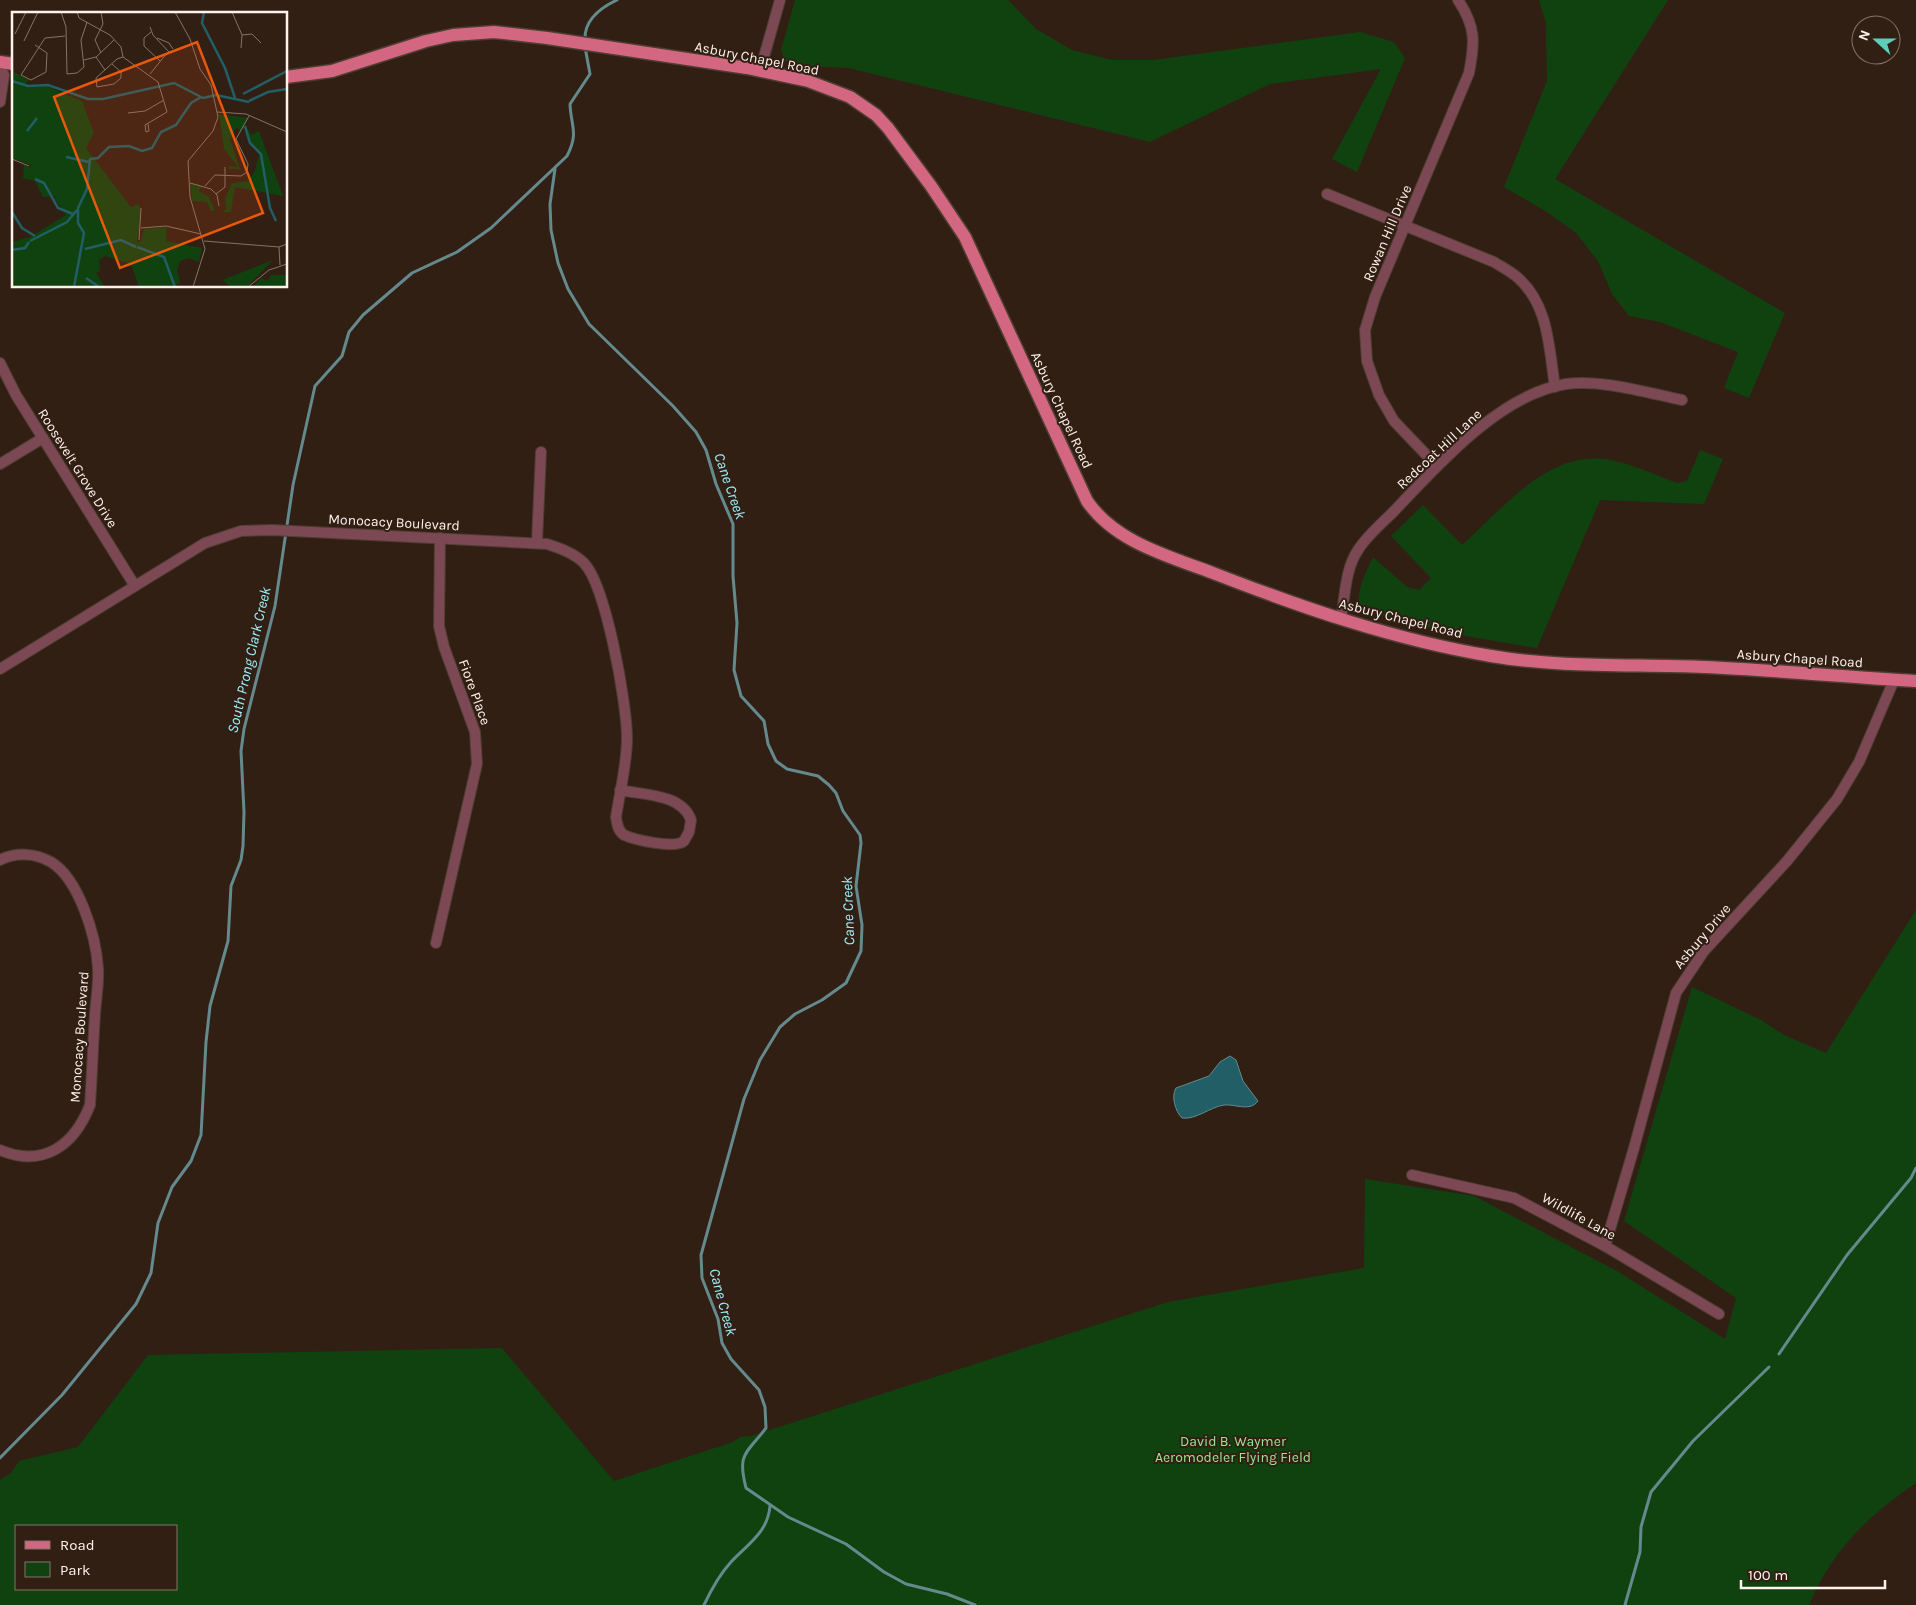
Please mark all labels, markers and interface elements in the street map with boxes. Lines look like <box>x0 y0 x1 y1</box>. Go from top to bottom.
inset map <box>12 12 288 288</box>
north arrow <box>1851 15 1901 65</box>
text: N <box>1855 28 1874 43</box>
street label: Asbury Chapel Road <box>693 38 821 79</box>
street label: Rowan Hill Drive <box>1359 182 1415 284</box>
street label: Asbury Chapel Road <box>1027 349 1096 471</box>
street label: Roosevelt Grove Drive <box>34 406 121 531</box>
street label: Redcoat Hill Lane <box>1393 406 1485 493</box>
water label: Cane Creek <box>710 450 750 522</box>
street label: Monocacy Boulevard <box>328 511 460 534</box>
water label: South Prong Clark Creek <box>223 585 275 735</box>
street label: Asbury Chapel Road <box>1337 595 1464 642</box>
street label: Asbury Chapel Road <box>1736 646 1864 671</box>
street label: Fiore Place <box>455 657 494 727</box>
water label: Cane Creek <box>838 876 858 946</box>
street label: Asbury Drive <box>1670 900 1735 972</box>
street label: Monocacy Boulevard <box>66 971 93 1103</box>
street label: Wildlife Lane <box>1539 1189 1619 1244</box>
water label: Cane Creek <box>705 1266 741 1338</box>
park label: David B. Waymer Aeromodeler Flying Field <box>1155 1433 1311 1466</box>
legend <box>15 1525 178 1590</box>
text: Road <box>60 1536 95 1554</box>
scale bar <box>1741 1558 1885 1590</box>
text: Park <box>60 1561 90 1579</box>
text: 100 m <box>1748 1566 1788 1584</box>

